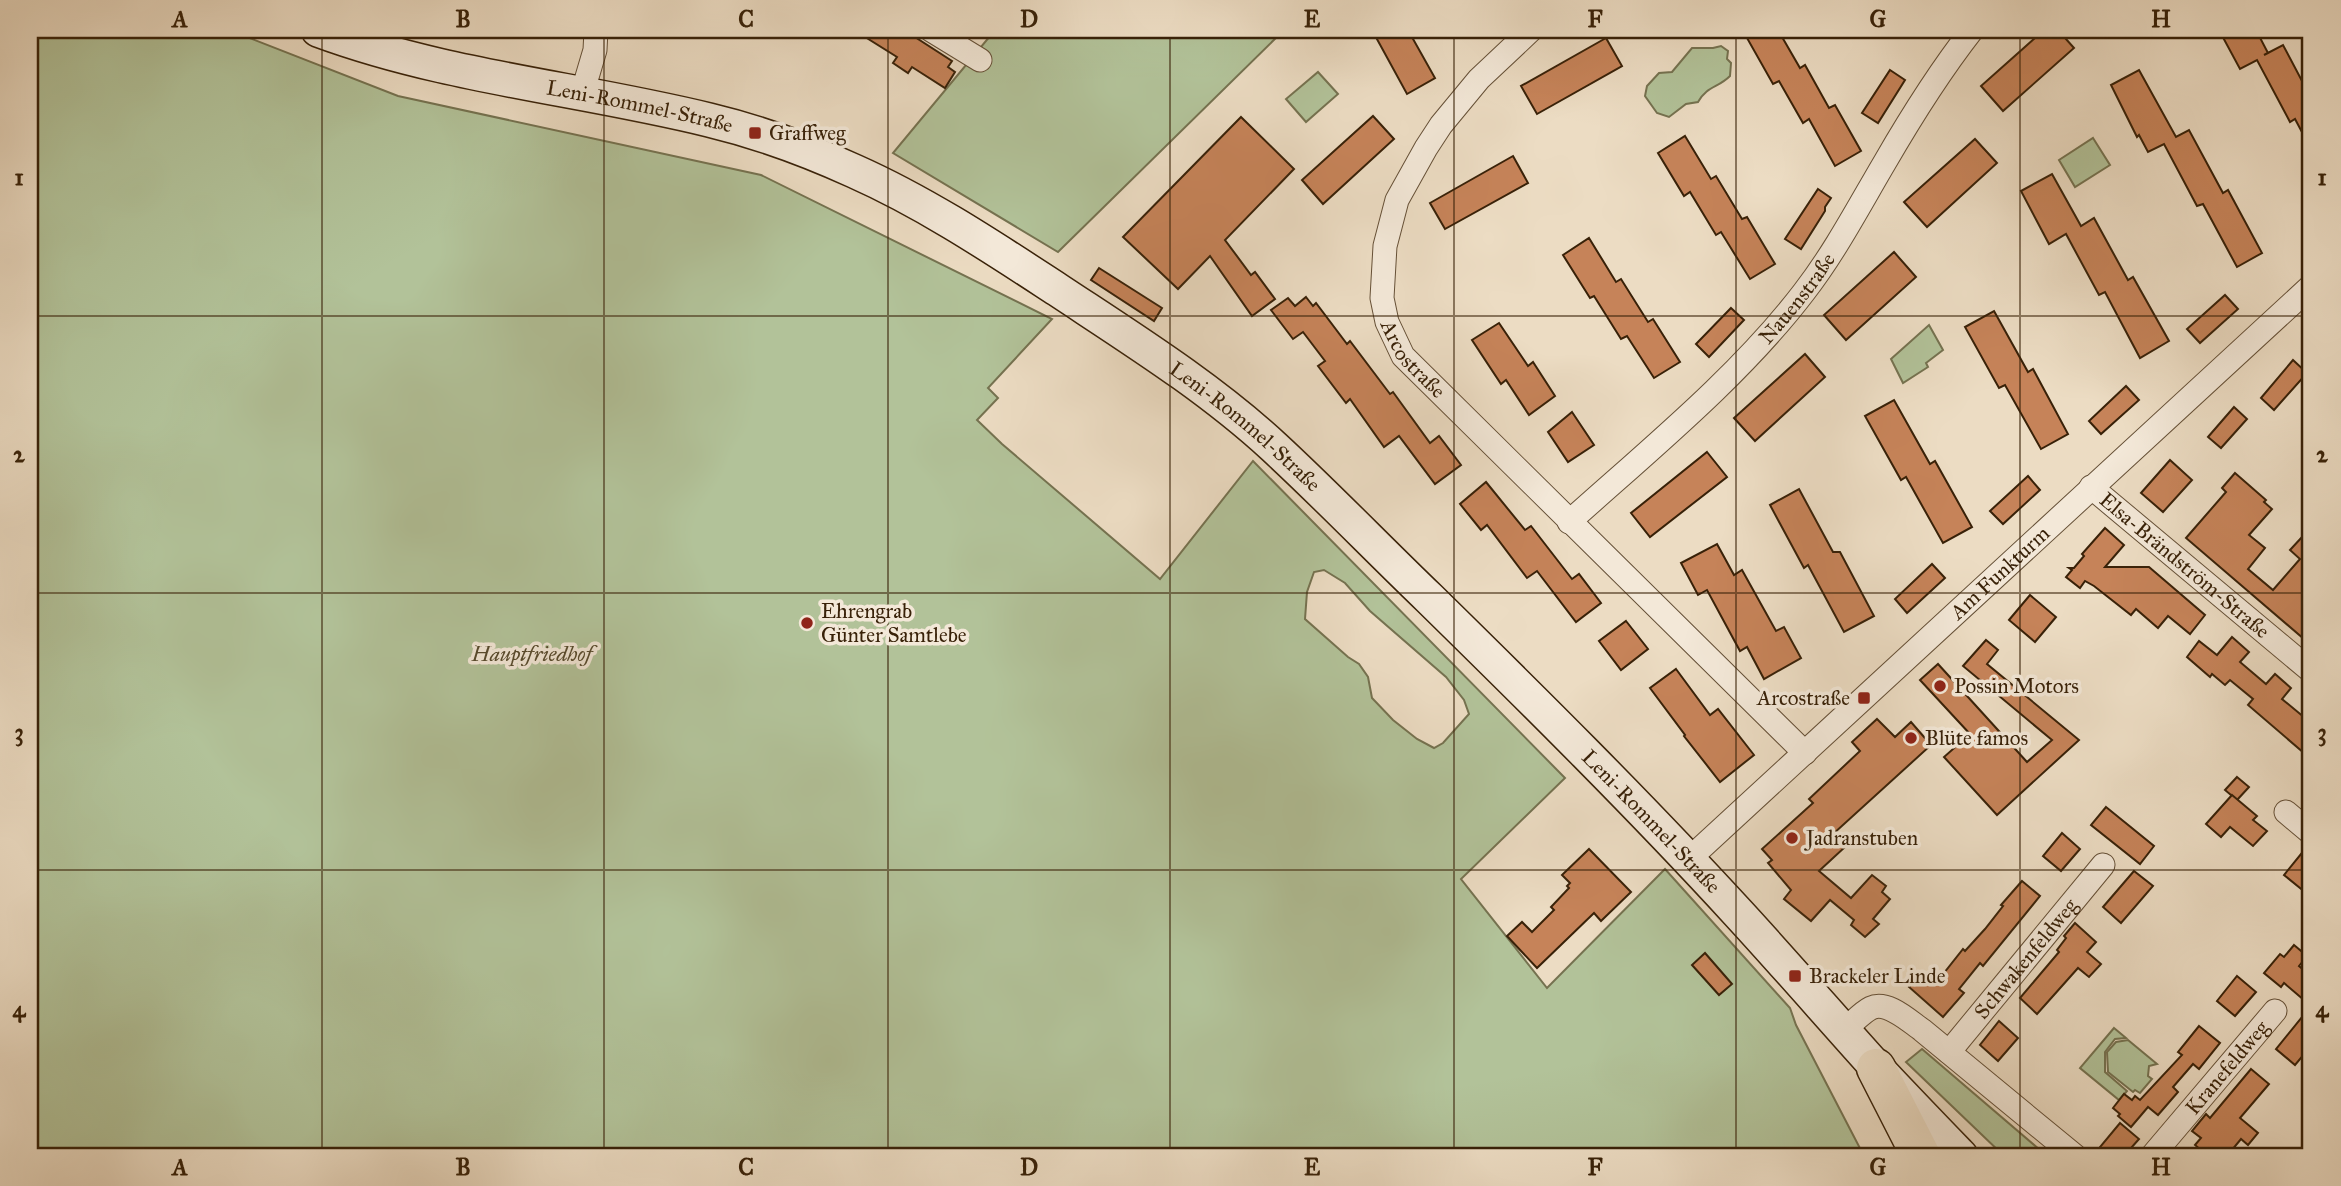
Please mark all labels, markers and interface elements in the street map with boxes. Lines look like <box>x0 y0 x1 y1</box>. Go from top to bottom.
text: A <box>170 5 188 33</box>
text: B <box>455 5 471 33</box>
text: C <box>738 5 754 33</box>
text: D <box>1020 5 1038 33</box>
text: E <box>1304 5 1321 33</box>
text: F <box>1587 5 1603 33</box>
text: G <box>1870 5 1887 33</box>
text: H <box>2151 5 2171 33</box>
street label: Leni-Rommel-Straße <box>545 74 736 139</box>
place label: Graffweg <box>769 120 846 146</box>
marker: Graffweg <box>747 125 763 141</box>
text: 1 <box>14 163 24 191</box>
text: 1 <box>2317 163 2327 191</box>
street label: Nauenstraße <box>1753 248 1841 350</box>
street label: Arcostraße <box>1374 315 1451 404</box>
street label: Leni-Rommel-Straße <box>1165 356 1326 497</box>
text: 2 <box>13 440 25 468</box>
text: 2 <box>2316 440 2328 468</box>
street label: Elsa-Brändström-Straße <box>2094 487 2275 644</box>
street label: Am Funkturm <box>1944 520 2055 626</box>
place label: Ehrengrab Günter Samtlebe <box>821 598 967 648</box>
marker: Ehrengrab Günter Samtlebe <box>799 615 815 631</box>
park label: Hauptfriedhof <box>471 641 598 667</box>
place label: Possin Motors <box>1954 673 2079 699</box>
marker: Possin Motors <box>1932 678 1948 694</box>
place label: Arcostraße <box>1756 685 1850 711</box>
marker: Arcostraße <box>1856 690 1872 706</box>
text: 3 <box>14 718 24 747</box>
text: 3 <box>2317 718 2327 747</box>
place label: Blüte famos <box>1925 725 2028 751</box>
marker: Blüte famos <box>1903 730 1919 746</box>
street label: Leni-Rommel-Straße <box>1576 744 1727 899</box>
place label: Jadranstuben <box>1804 825 1918 851</box>
marker: Jadranstuben <box>1784 830 1800 846</box>
street label: Schwakenfeldweg <box>1969 893 2083 1024</box>
place label: Brackeler Linde <box>1809 963 1946 989</box>
marker: Brackeler Linde <box>1787 968 1803 984</box>
text: 4 <box>13 995 27 1023</box>
text: 4 <box>2316 995 2330 1023</box>
street label: Kranefeldweg <box>2180 1015 2274 1120</box>
text: A <box>170 1153 188 1181</box>
text: B <box>455 1153 471 1181</box>
text: C <box>738 1153 754 1181</box>
text: D <box>1020 1153 1038 1181</box>
text: E <box>1304 1153 1321 1181</box>
text: F <box>1587 1153 1603 1181</box>
text: G <box>1870 1153 1887 1181</box>
text: H <box>2151 1153 2171 1181</box>

